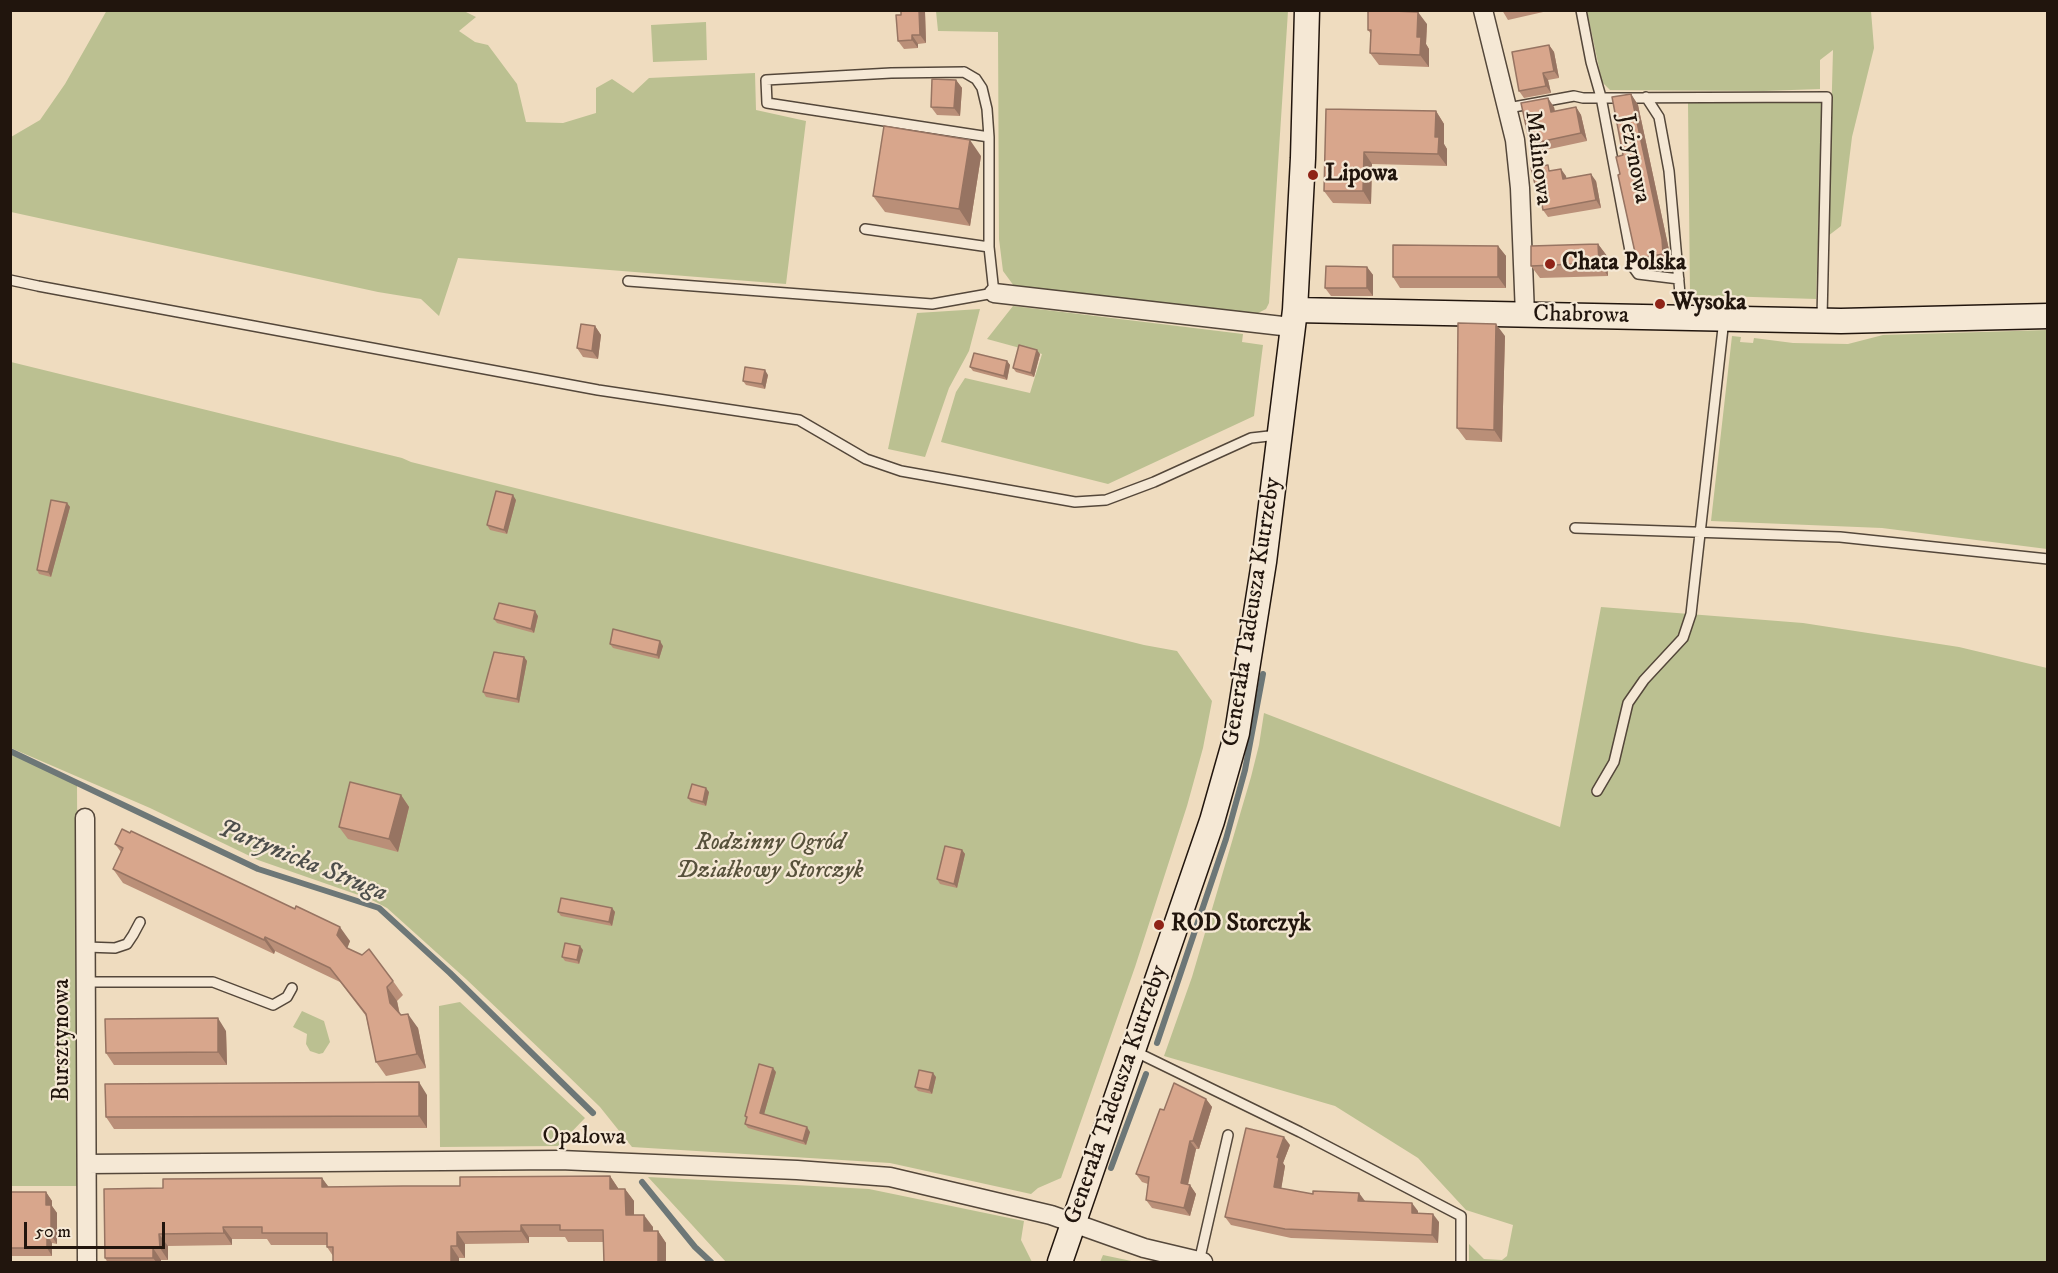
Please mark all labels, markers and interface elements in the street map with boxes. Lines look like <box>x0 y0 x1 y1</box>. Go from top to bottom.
street label: Malinowa <box>1517 109 1557 207</box>
street label: Jeżynowa <box>1610 112 1656 206</box>
place label: Lipowa <box>1325 161 1398 189</box>
marker: Lipowa <box>1306 168 1320 182</box>
place label: Chata Polska <box>1562 250 1686 278</box>
marker: Chata Polska <box>1543 257 1557 271</box>
place label: Wysoka <box>1672 290 1747 318</box>
marker: Wysoka <box>1653 297 1667 311</box>
street label: Chabrowa <box>1533 301 1629 331</box>
street label: Generała Tadeusza Kutrzeby <box>1217 475 1289 749</box>
water label: Partynicka Struga <box>213 814 391 910</box>
park label: Rodzinny Ogród Działkowy Storczyk <box>676 830 864 886</box>
place label: ROD Storczyk <box>1171 911 1311 939</box>
marker: ROD Storczyk <box>1152 918 1166 932</box>
street label: Generała Tadeusza Kutrzeby <box>1059 962 1175 1228</box>
street label: Bursztynowa <box>49 979 77 1101</box>
street label: Opalowa <box>542 1123 626 1153</box>
scale bar <box>27 1210 168 1248</box>
text: 50 m <box>35 1221 71 1243</box>

